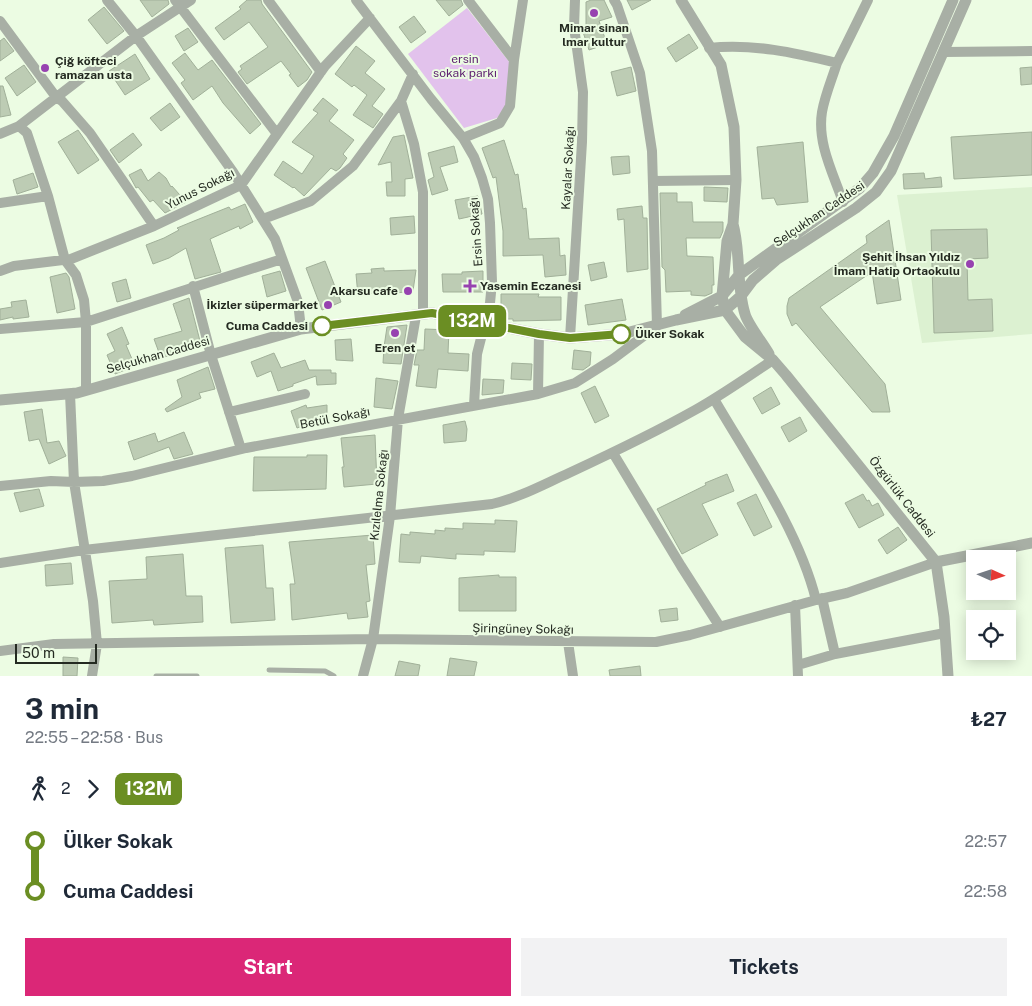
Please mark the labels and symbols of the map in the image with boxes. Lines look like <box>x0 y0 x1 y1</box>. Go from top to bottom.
marker: Mimar sinan lmar kultur <box>588 7 600 19</box>
place label: Mimar sinan lmar kultur <box>559 21 629 49</box>
park label: ersin sokak parkı <box>433 52 497 80</box>
place label: Çiğ köfteci ramazan usta <box>55 54 132 82</box>
marker: Çiğ köfteci ramazan usta <box>39 62 51 74</box>
street label: Kayalar Sokağı <box>559 126 577 210</box>
street label: Yunus Sokağı <box>163 166 237 212</box>
street label: Selçukhan Caddesi <box>771 178 867 250</box>
street label: Ersin Sokağı <box>467 197 485 267</box>
place label: Şehit İhsan Yıldız İmam Hatip Ortaokulu <box>834 250 960 278</box>
marker: Şehit İhsan Yıldız İmam Hatip Ortaokulu <box>964 258 976 270</box>
place label: Yasemin Eczanesi <box>480 279 581 293</box>
marker: Yasemin Eczanesi <box>464 280 476 292</box>
place label: Akarsu cafe <box>330 284 398 298</box>
marker: Akarsu cafe <box>402 285 414 297</box>
place label: İkizler süpermarket <box>207 298 318 312</box>
marker: İkizler süpermarket <box>322 299 334 311</box>
line badge: 132M <box>437 305 507 337</box>
marker: Cuma Caddesi <box>312 316 332 336</box>
place label: Cuma Caddesi <box>226 319 308 333</box>
marker: Ülker Sokak <box>611 324 631 344</box>
place label: Ülker Sokak <box>635 326 704 341</box>
marker: Eren et <box>389 327 401 339</box>
street label: Selçukhan Caddesi <box>105 334 211 376</box>
place label: Eren et <box>375 341 415 355</box>
street label: Betül Sokağı <box>299 404 371 432</box>
street label: Kızılelma Sokağı <box>367 449 391 541</box>
street label: Özgürlük Caddesi <box>866 454 938 540</box>
north arrow <box>966 550 1016 600</box>
street label: Şiringüney Sokağı <box>472 621 574 637</box>
scale bar <box>15 641 98 664</box>

